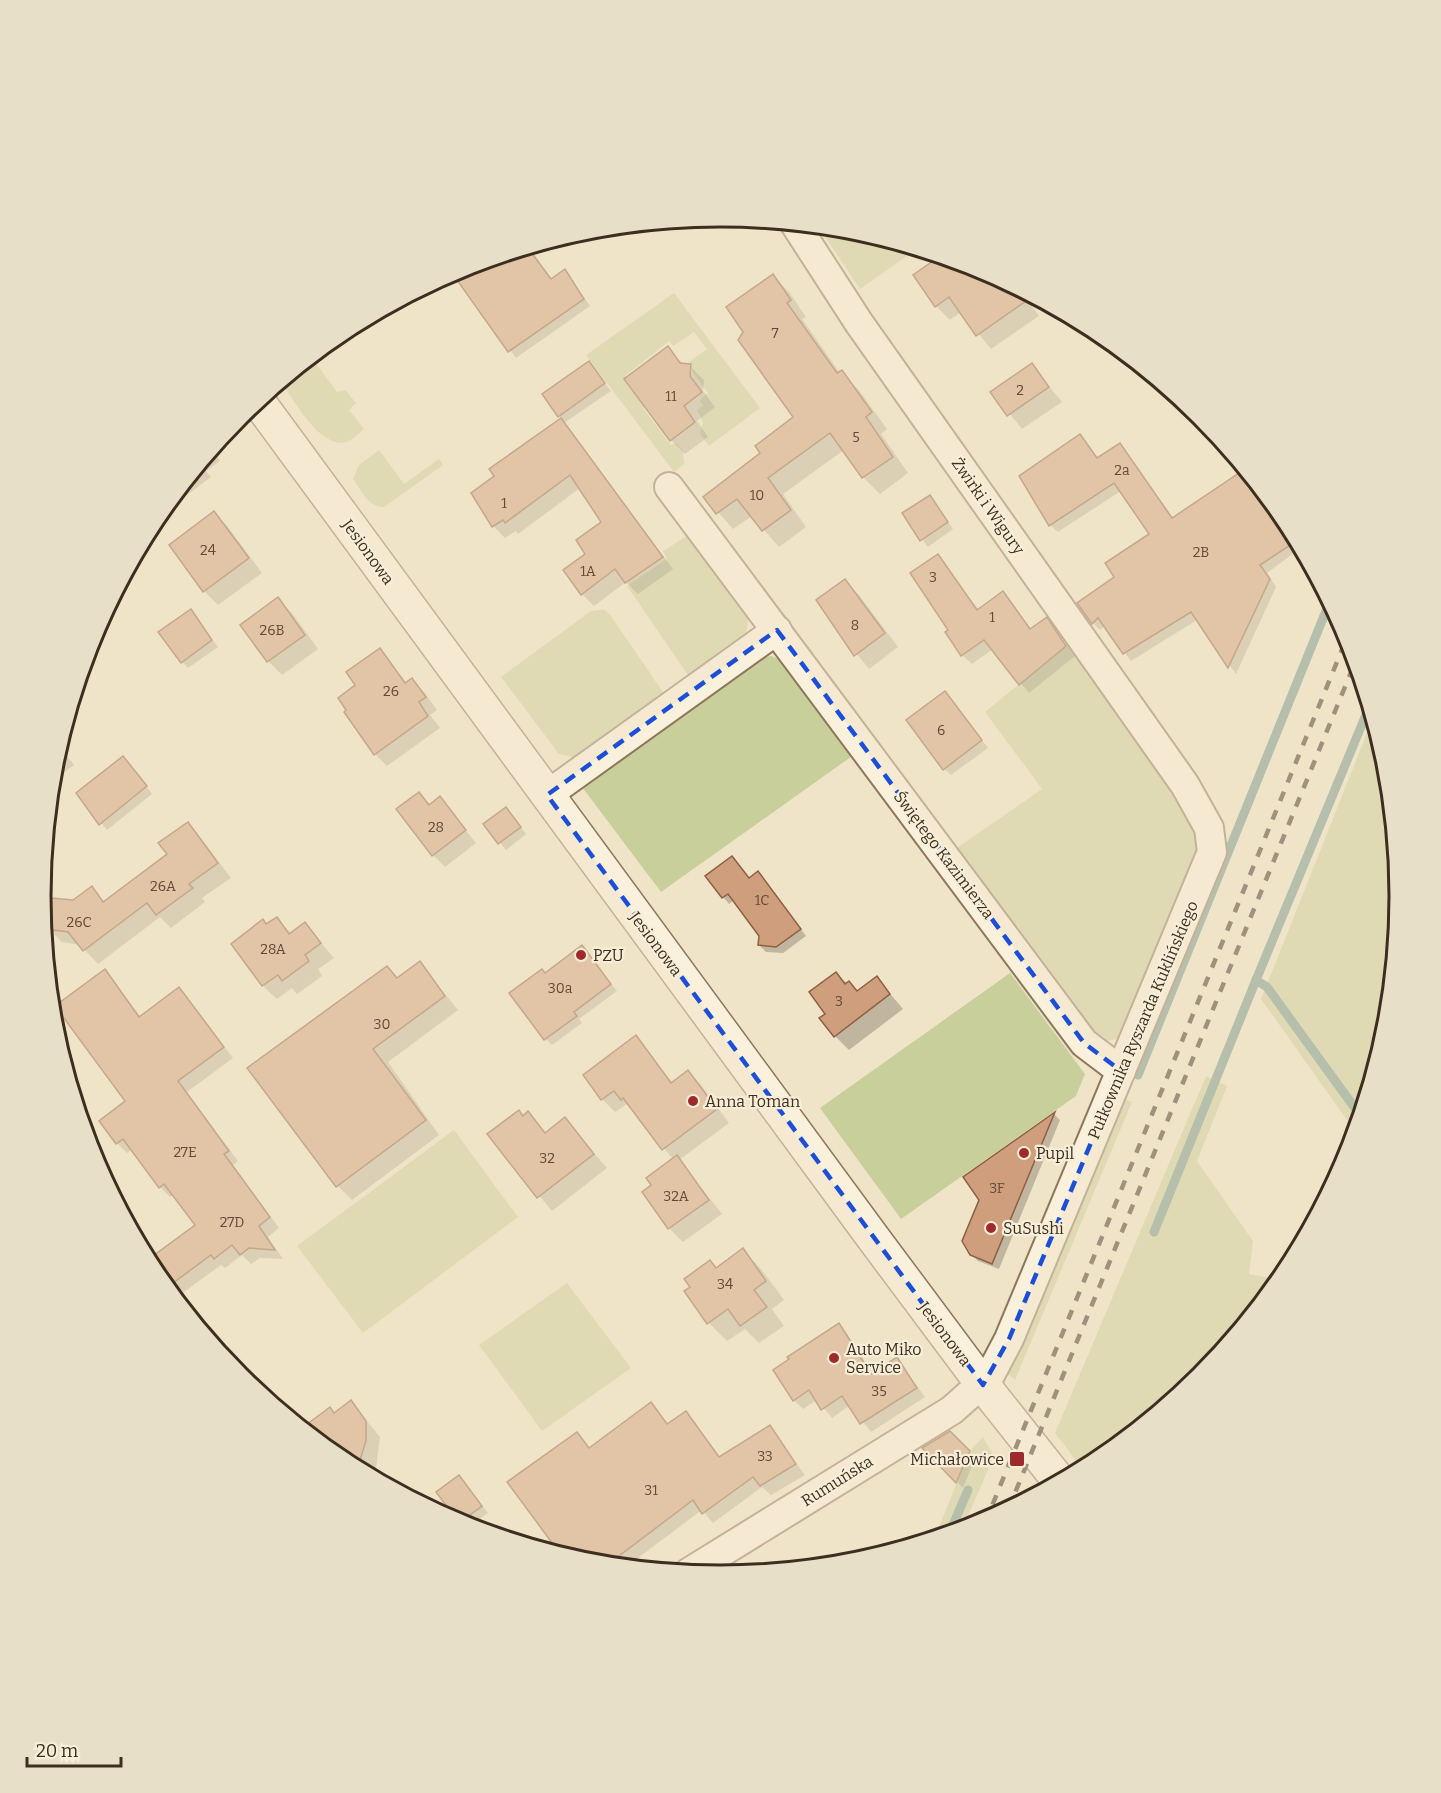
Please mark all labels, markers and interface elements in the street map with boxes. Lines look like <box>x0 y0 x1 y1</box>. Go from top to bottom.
house number: 7 <box>771 325 779 342</box>
house number: 2 <box>1016 382 1024 399</box>
house number: 11 <box>665 388 677 405</box>
house number: 5 <box>852 429 860 446</box>
street label: Żwirki i Wigury <box>948 454 1029 558</box>
house number: 2a <box>1114 462 1130 479</box>
house number: 10 <box>750 487 764 504</box>
house number: 1 <box>501 495 507 512</box>
street label: Jesionowa <box>337 515 398 588</box>
house number: 24 <box>200 542 216 559</box>
house number: 2B <box>1193 544 1209 561</box>
house number: 1A <box>580 563 596 580</box>
house number: 3 <box>929 569 937 586</box>
house number: 1 <box>989 609 995 626</box>
house number: 8 <box>851 617 859 634</box>
house number: 26B <box>260 622 284 639</box>
house number: 26 <box>383 683 399 700</box>
house number: 6 <box>937 722 945 739</box>
street label: Świętego Kazimierza <box>890 787 999 923</box>
house number: 28 <box>428 819 444 836</box>
house number: 26A <box>150 878 176 895</box>
house number: 1C <box>755 892 769 909</box>
street label: Pułkownika Ryszarda Kuklińskiego <box>1084 898 1202 1142</box>
street label: Jesionowa <box>625 907 687 980</box>
house number: 26C <box>67 914 91 931</box>
house number: 28A <box>260 941 286 958</box>
place label: PZU <box>593 946 624 965</box>
marker: PZU <box>574 948 588 962</box>
house number: 30a <box>548 980 573 997</box>
house number: 3 <box>835 993 843 1010</box>
house number: 30 <box>374 1016 390 1033</box>
place label: Anna Toman <box>705 1092 800 1111</box>
marker: Anna Toman <box>686 1094 700 1108</box>
house number: 27E <box>173 1144 197 1161</box>
place label: Pupil <box>1036 1144 1075 1163</box>
marker: Pupil <box>1017 1146 1031 1160</box>
house number: 32 <box>539 1150 555 1167</box>
house number: 3F <box>989 1180 1005 1197</box>
house number: 32A <box>663 1188 689 1205</box>
house number: 27D <box>220 1214 244 1231</box>
place label: SuSushi <box>1003 1219 1064 1238</box>
marker: SuSushi <box>984 1221 998 1235</box>
house number: 34 <box>717 1276 733 1293</box>
street label: Jesionowa <box>914 1297 976 1370</box>
place label: Auto Miko Service <box>846 1340 922 1377</box>
marker: Auto Miko Service <box>827 1351 841 1365</box>
house number: 35 <box>871 1383 887 1400</box>
house number: 33 <box>757 1448 773 1465</box>
place label: Michałowice <box>910 1450 1004 1469</box>
marker: Michałowice <box>1008 1450 1026 1468</box>
street label: Rumuńska <box>798 1451 876 1510</box>
house number: 31 <box>644 1482 658 1499</box>
scale bar <box>27 1730 122 1768</box>
text: 20 m <box>36 1740 78 1762</box>

